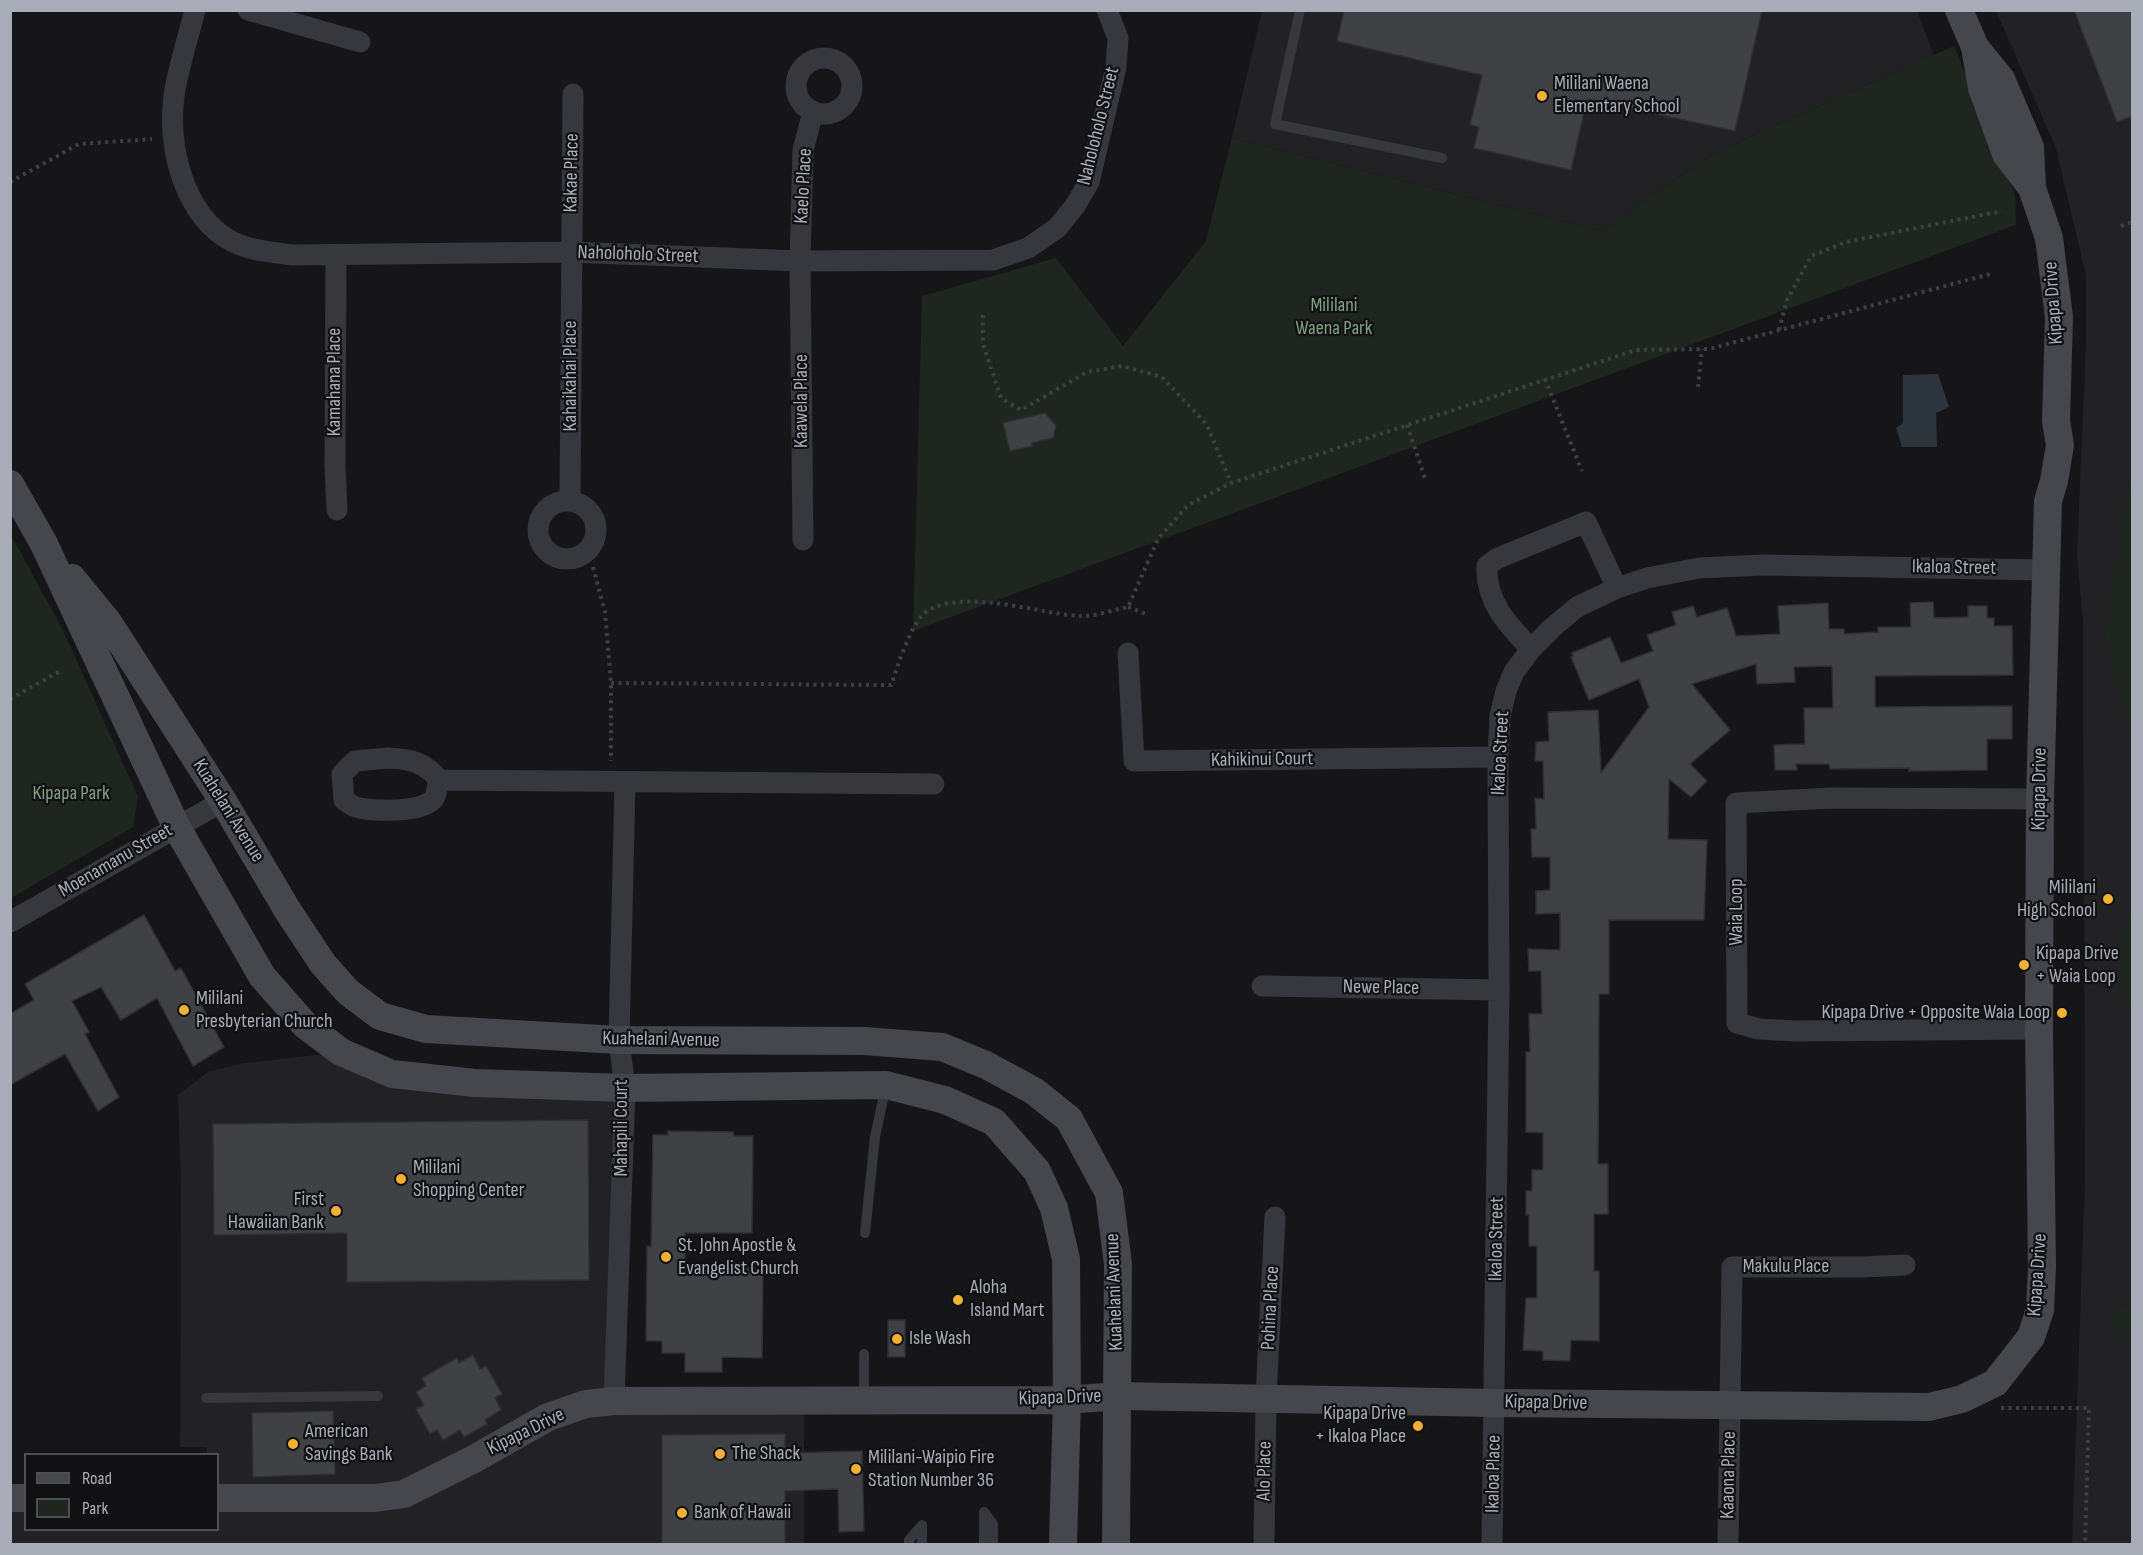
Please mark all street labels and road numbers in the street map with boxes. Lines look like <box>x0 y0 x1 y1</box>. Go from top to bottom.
street label: Naholoholo Street <box>1073 64 1125 188</box>
street label: Kakae Place <box>559 133 585 213</box>
street label: Kaelo Place <box>790 148 818 224</box>
street label: Naholoholo Street <box>577 241 699 269</box>
street label: Kipapa Drive <box>2039 261 2069 345</box>
street label: Kahaikahai Place <box>559 321 583 431</box>
street label: Kamahana Place <box>323 328 347 436</box>
street label: Kaawela Place <box>790 354 814 448</box>
street label: Ikaloa Street <box>1912 555 1996 581</box>
street label: Ikaloa Street <box>1487 710 1515 796</box>
street label: Kahikinui Court <box>1211 747 1313 773</box>
street label: Kipapa Drive <box>2027 747 2053 831</box>
street label: Kuahelani Avenue <box>187 755 269 867</box>
street label: Moenamanu Street <box>55 819 177 903</box>
street label: Waia Loop <box>1725 879 1749 945</box>
street label: Newe Place <box>1343 975 1419 1001</box>
street label: Kuahelani Avenue <box>602 1027 720 1053</box>
street label: Mahapili Court <box>610 1079 634 1177</box>
street label: Ikaloa Street <box>1484 1197 1510 1281</box>
street label: Kuahelani Avenue <box>1101 1233 1129 1351</box>
street label: Kipapa Drive <box>2023 1233 2053 1317</box>
street label: Makulu Place <box>1743 1255 1829 1279</box>
street label: Pohina Place <box>1257 1265 1285 1351</box>
street label: Kipapa Drive <box>1018 1385 1102 1411</box>
street label: Kipapa Drive <box>1504 1390 1588 1416</box>
street label: Kipapa Drive <box>484 1403 568 1461</box>
street label: Kaaona Place <box>1716 1431 1742 1519</box>
street label: Ikaloa Place <box>1481 1435 1507 1513</box>
street label: Alo Place <box>1252 1441 1278 1501</box>

